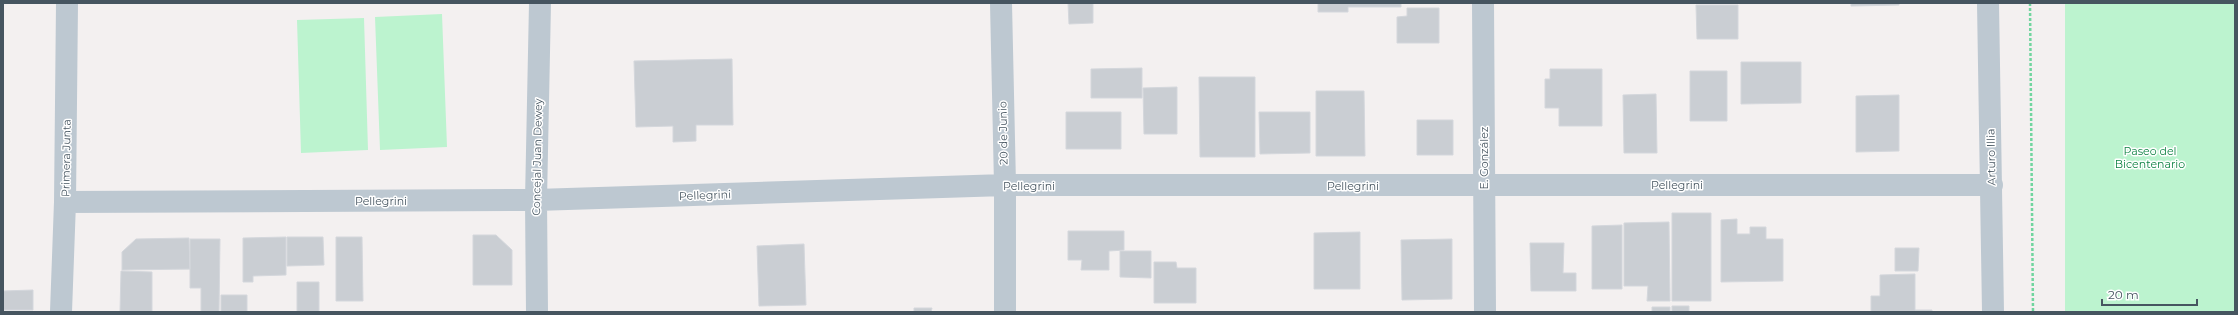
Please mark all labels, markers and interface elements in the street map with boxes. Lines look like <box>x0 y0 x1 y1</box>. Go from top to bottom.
street label: Concejal Juan Dewey <box>529 98 545 216</box>
street label: 20 de Junio <box>995 101 1011 165</box>
street label: Primera Junta <box>58 119 74 197</box>
street label: E. González <box>1477 126 1491 189</box>
street label: Arturo Illia <box>1984 128 1998 186</box>
park label: Paseo del Bicentenario <box>2115 144 2185 171</box>
street label: Pellegrini <box>1651 178 1703 192</box>
street label: Pellegrini <box>1003 179 1055 193</box>
street label: Pellegrini <box>1327 179 1379 193</box>
street label: Pellegrini <box>679 187 731 203</box>
street label: Pellegrini <box>355 194 407 208</box>
scale bar <box>2102 281 2197 307</box>
text: 20 m <box>2108 287 2139 302</box>

